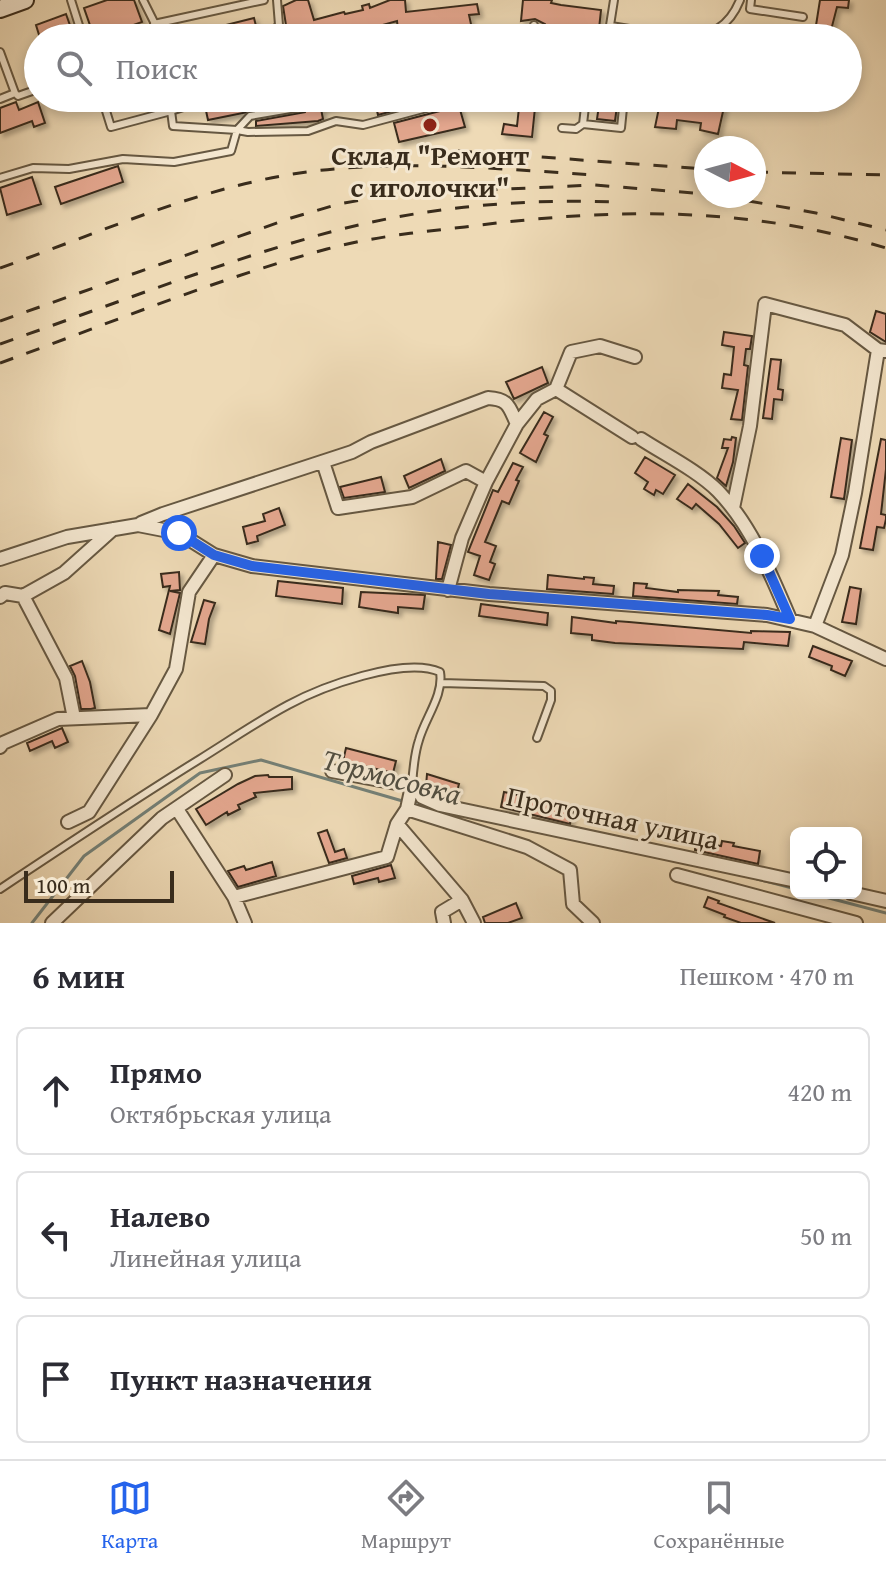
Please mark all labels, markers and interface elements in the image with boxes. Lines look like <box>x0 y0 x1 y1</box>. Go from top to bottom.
search box <box>24 24 862 112</box>
icon: search <box>52 46 96 90</box>
text: Поиск <box>116 46 198 90</box>
marker: Склад "Ремонт с иголочки" <box>421 116 439 134</box>
place label: Склад "Ремонт с иголочки" <box>331 134 529 207</box>
north arrow <box>694 136 766 208</box>
route start <box>161 515 197 551</box>
route end <box>744 538 780 574</box>
water label: Тормосовка <box>318 736 467 816</box>
street label: Проточная улица <box>503 775 723 860</box>
map controls <box>790 827 862 899</box>
button: locate <box>790 827 862 899</box>
scale bar <box>24 867 174 903</box>
text: 100 m <box>36 869 91 901</box>
text: 6 мин <box>32 951 125 1000</box>
text: Пешком · 470 m <box>680 956 854 995</box>
text: Прямо <box>110 1050 202 1094</box>
icon: ahead <box>34 1069 78 1113</box>
text: 420 m <box>787 1072 852 1111</box>
text: Октябрьская улица <box>110 1094 331 1133</box>
text: Налево <box>110 1194 210 1238</box>
icon: left <box>34 1213 78 1257</box>
text: 50 m <box>800 1216 852 1255</box>
text: Линейная улица <box>110 1238 301 1277</box>
icon: arrive <box>34 1357 78 1401</box>
text: Пункт назначения <box>110 1357 372 1401</box>
tab: Карта <box>101 1476 158 1556</box>
tab: Маршрут <box>361 1476 451 1556</box>
tab: Сохранённые <box>654 1476 785 1556</box>

